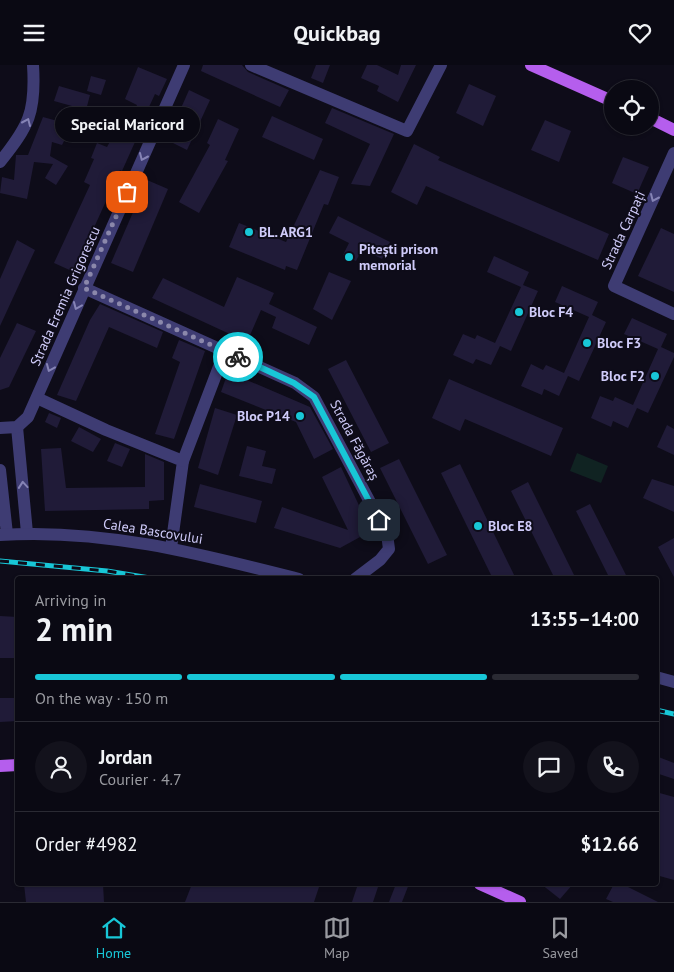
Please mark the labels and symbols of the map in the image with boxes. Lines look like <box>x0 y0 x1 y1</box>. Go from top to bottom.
callout: Special Maricord <box>54 107 200 142</box>
one-way arrow <box>21 118 32 127</box>
one-way arrow <box>138 152 149 161</box>
pin <box>106 171 148 213</box>
street label: Strada Carpați <box>597 188 649 272</box>
one-way arrow <box>650 193 661 202</box>
street label: Strada Eremia Grigorescu <box>26 223 104 369</box>
place label: BL. ARG1 <box>259 223 313 241</box>
marker: BL. ARG1 <box>243 226 255 238</box>
place label: Pitești prison memorial <box>359 240 438 274</box>
marker: Pitești prison memorial <box>343 251 355 263</box>
one-way arrow <box>72 301 83 310</box>
place label: Bloc F4 <box>529 303 573 321</box>
marker: Bloc F4 <box>513 306 525 318</box>
courier <box>213 332 263 382</box>
place label: Bloc F3 <box>597 334 641 352</box>
marker: Bloc F3 <box>581 337 593 349</box>
one-way arrow <box>45 363 56 372</box>
place label: Bloc F2 <box>601 367 645 385</box>
marker: Bloc F2 <box>649 370 661 382</box>
street label: Strada Făgăraș <box>326 397 384 483</box>
place label: Bloc P14 <box>237 407 290 425</box>
marker: Bloc P14 <box>294 410 306 422</box>
one-way arrow <box>17 480 28 488</box>
pin <box>358 499 400 541</box>
street label: Calea Bascovului <box>102 514 204 548</box>
place label: Bloc E8 <box>488 517 532 535</box>
marker: Bloc E8 <box>472 520 484 532</box>

